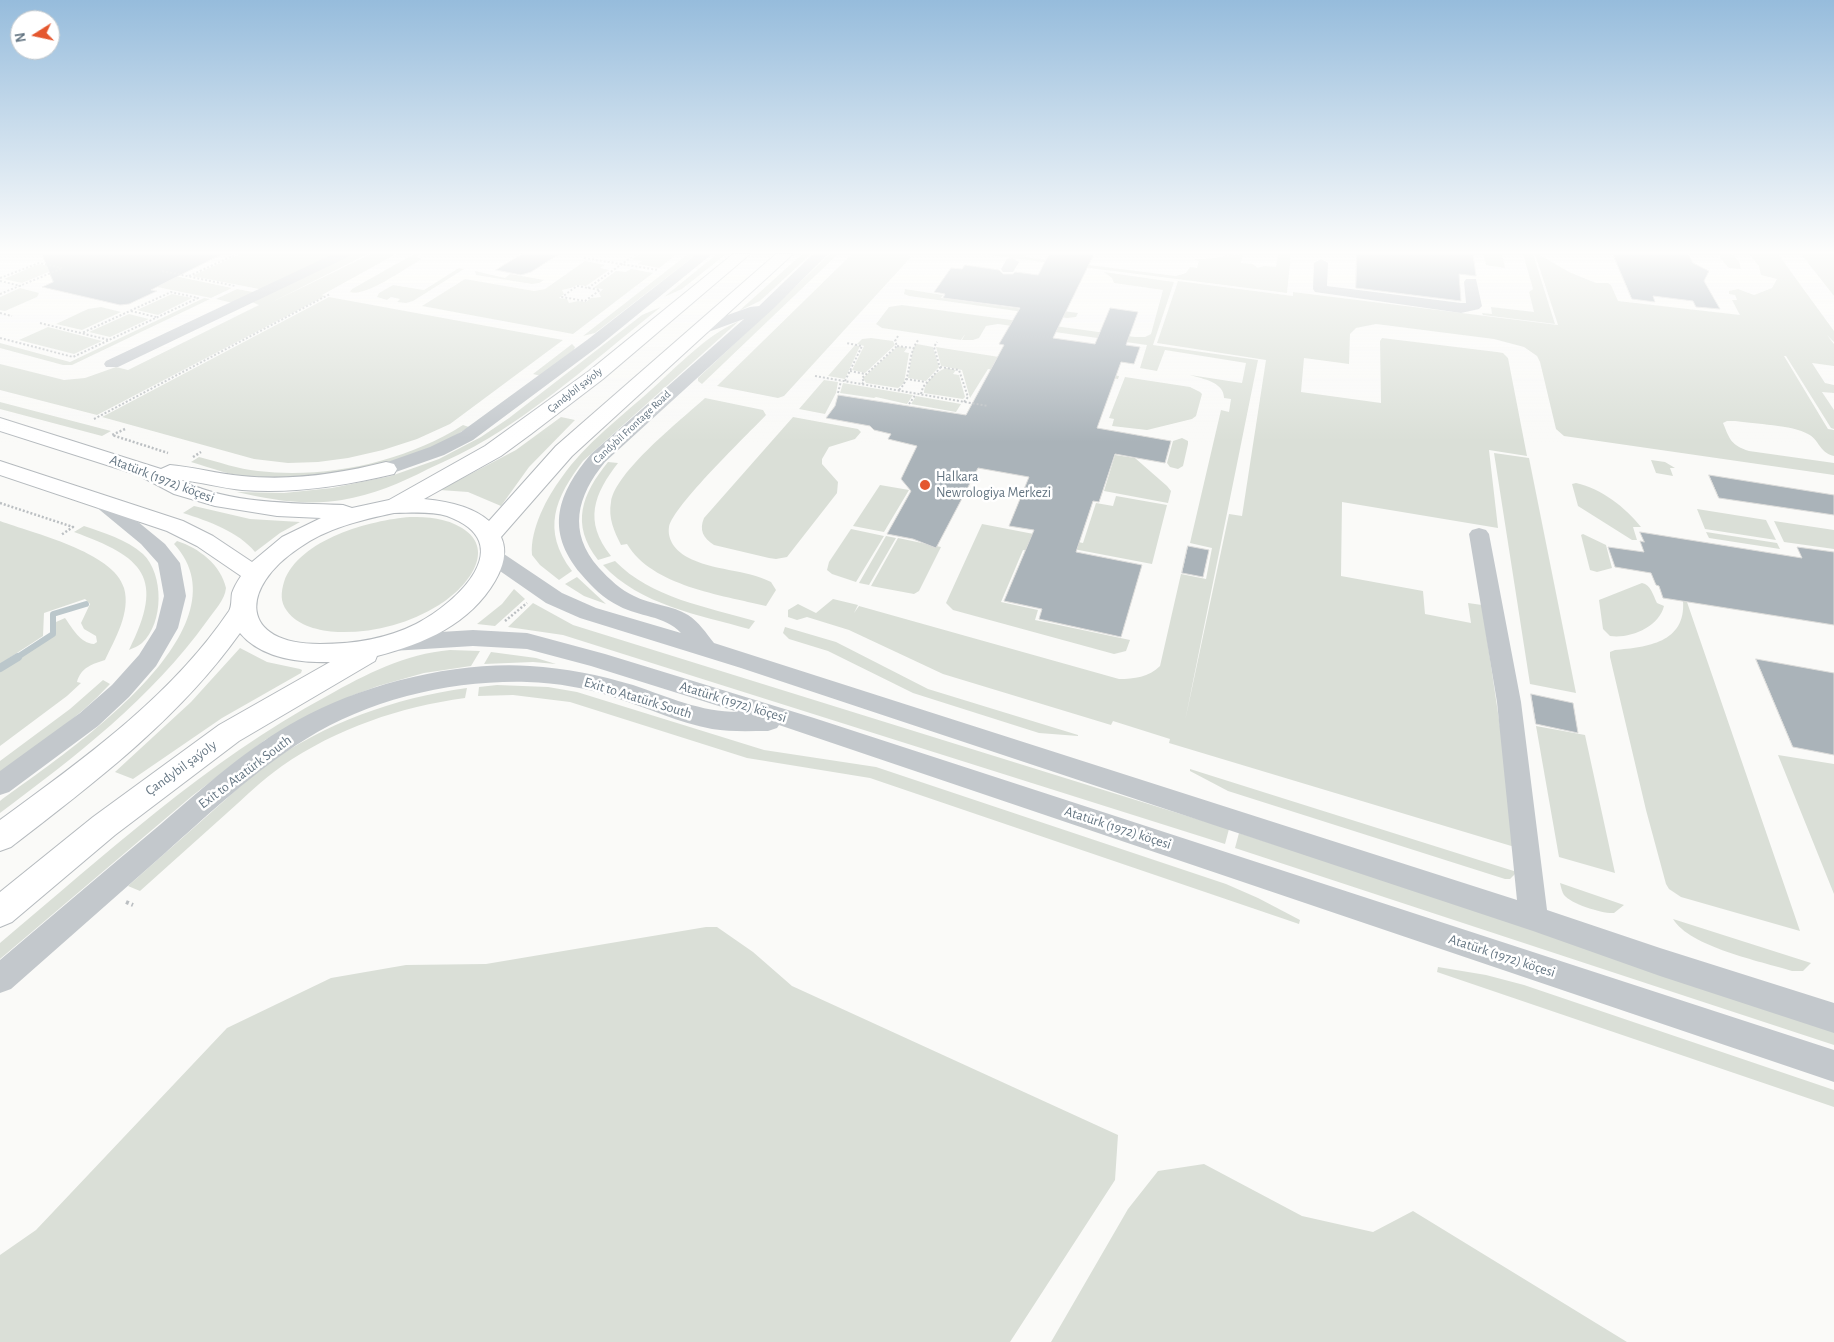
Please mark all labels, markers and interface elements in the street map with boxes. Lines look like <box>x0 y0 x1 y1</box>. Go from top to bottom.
north arrow <box>10 10 60 60</box>
text: N <box>13 31 29 43</box>
street label: Çandybil şaýoly <box>545 364 605 416</box>
street label: Candybil Frontage Road <box>590 388 674 466</box>
street label: Atatürk (1972) köçesi <box>107 451 217 507</box>
place label: Halkara Newrologiya Merkezi <box>936 469 1051 502</box>
marker: Halkara Newrologiya Merkezi <box>918 478 932 492</box>
street label: Exit to Atatürk South <box>582 674 694 722</box>
street label: Atatürk (1972) köçesi <box>677 678 789 726</box>
street label: Exit to Atatürk South <box>195 732 295 812</box>
street label: Çandybil şaýoly <box>142 736 220 800</box>
street label: Atatürk (1972) köçesi <box>1063 803 1173 853</box>
street label: Atatürk (1972) köçesi <box>1447 931 1557 981</box>

